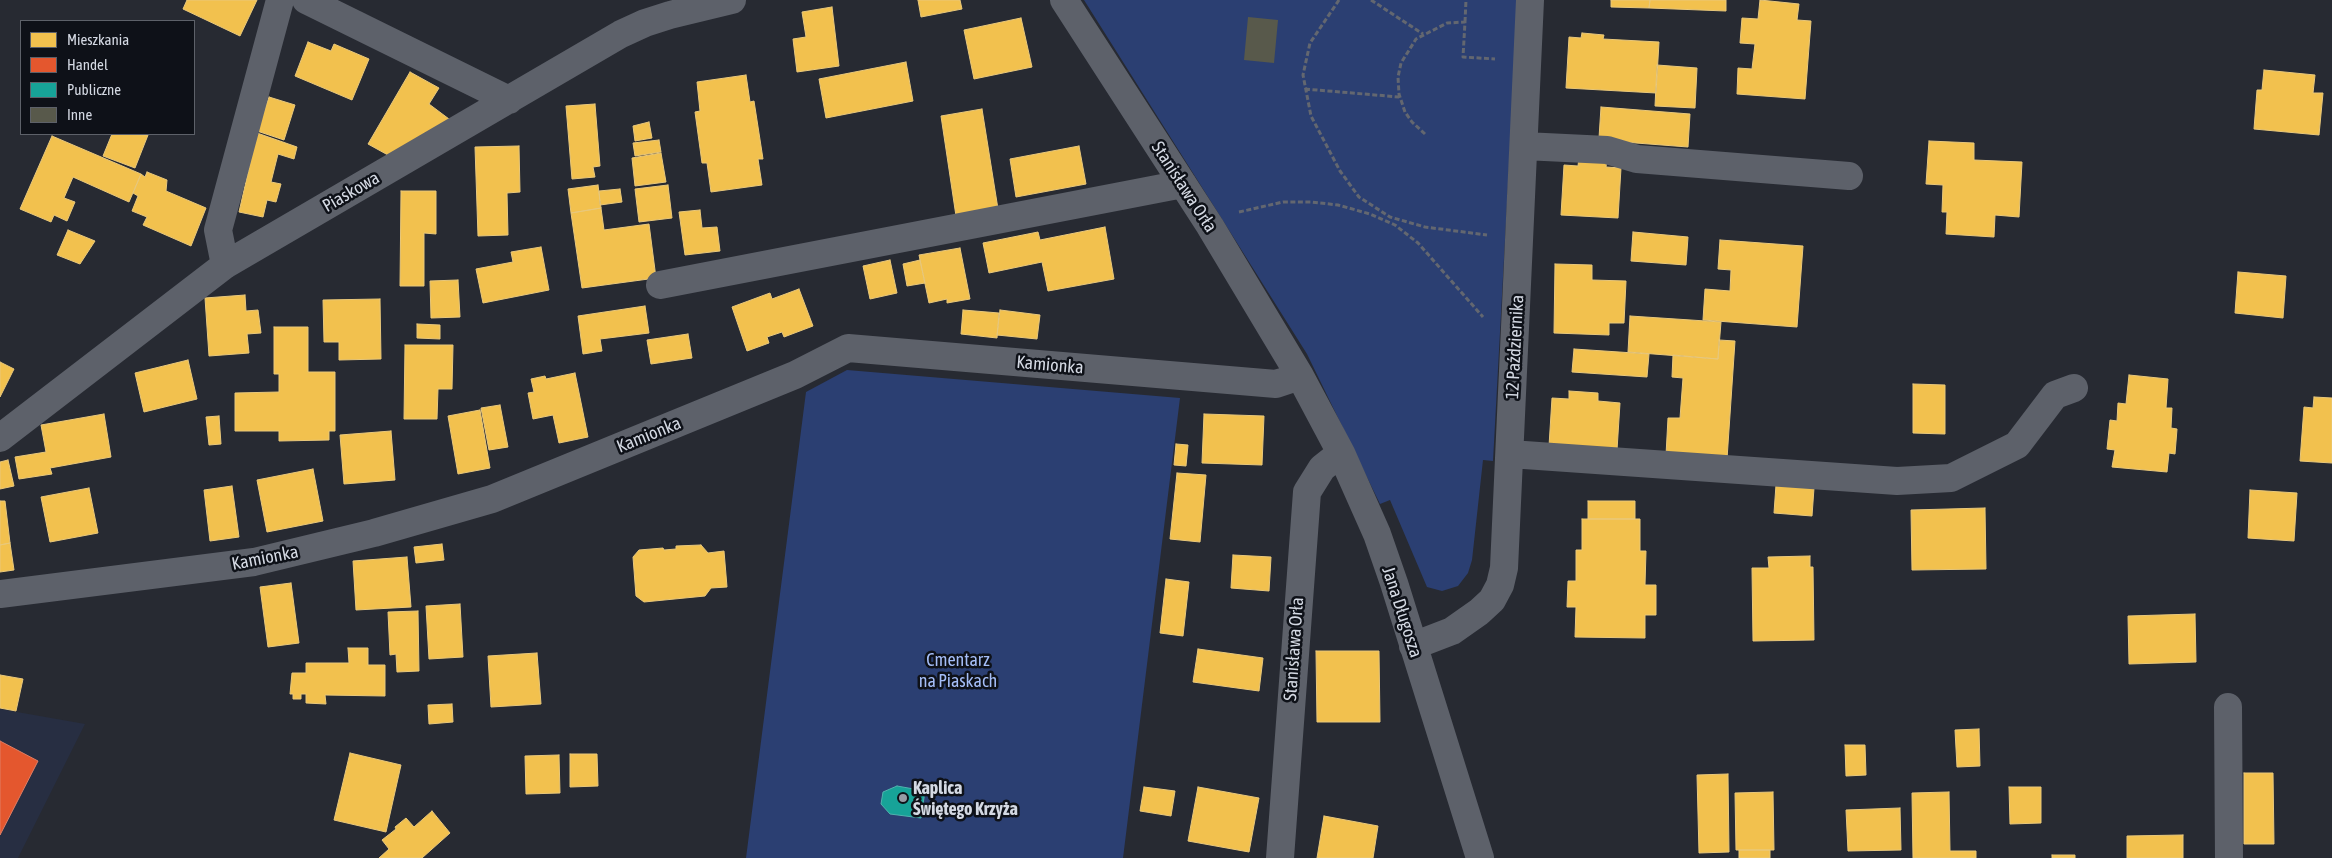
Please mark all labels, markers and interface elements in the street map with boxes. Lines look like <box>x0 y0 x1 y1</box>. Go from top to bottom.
legend <box>20 20 195 135</box>
text: Mieszkania <box>67 31 129 48</box>
text: Handel <box>67 56 108 73</box>
text: Publiczne <box>67 81 121 98</box>
text: Inne <box>67 106 92 123</box>
street label: Stanisława Orła <box>1147 138 1221 236</box>
street label: Piaskowa <box>319 167 383 217</box>
street label: 12 Października <box>1501 294 1529 400</box>
street label: Kamionka <box>1015 351 1085 379</box>
street label: Kamionka <box>614 412 684 458</box>
street label: Kamionka <box>230 541 300 575</box>
street label: Jana Długosza <box>1377 564 1427 660</box>
street label: Stanisława Orła <box>1280 596 1308 702</box>
park label: Cmentarz na Piaskach <box>919 649 997 692</box>
place label: Kaplica Świętego Krzyża <box>913 777 1018 820</box>
marker: Kaplica Świętego Krzyża <box>897 792 909 804</box>

